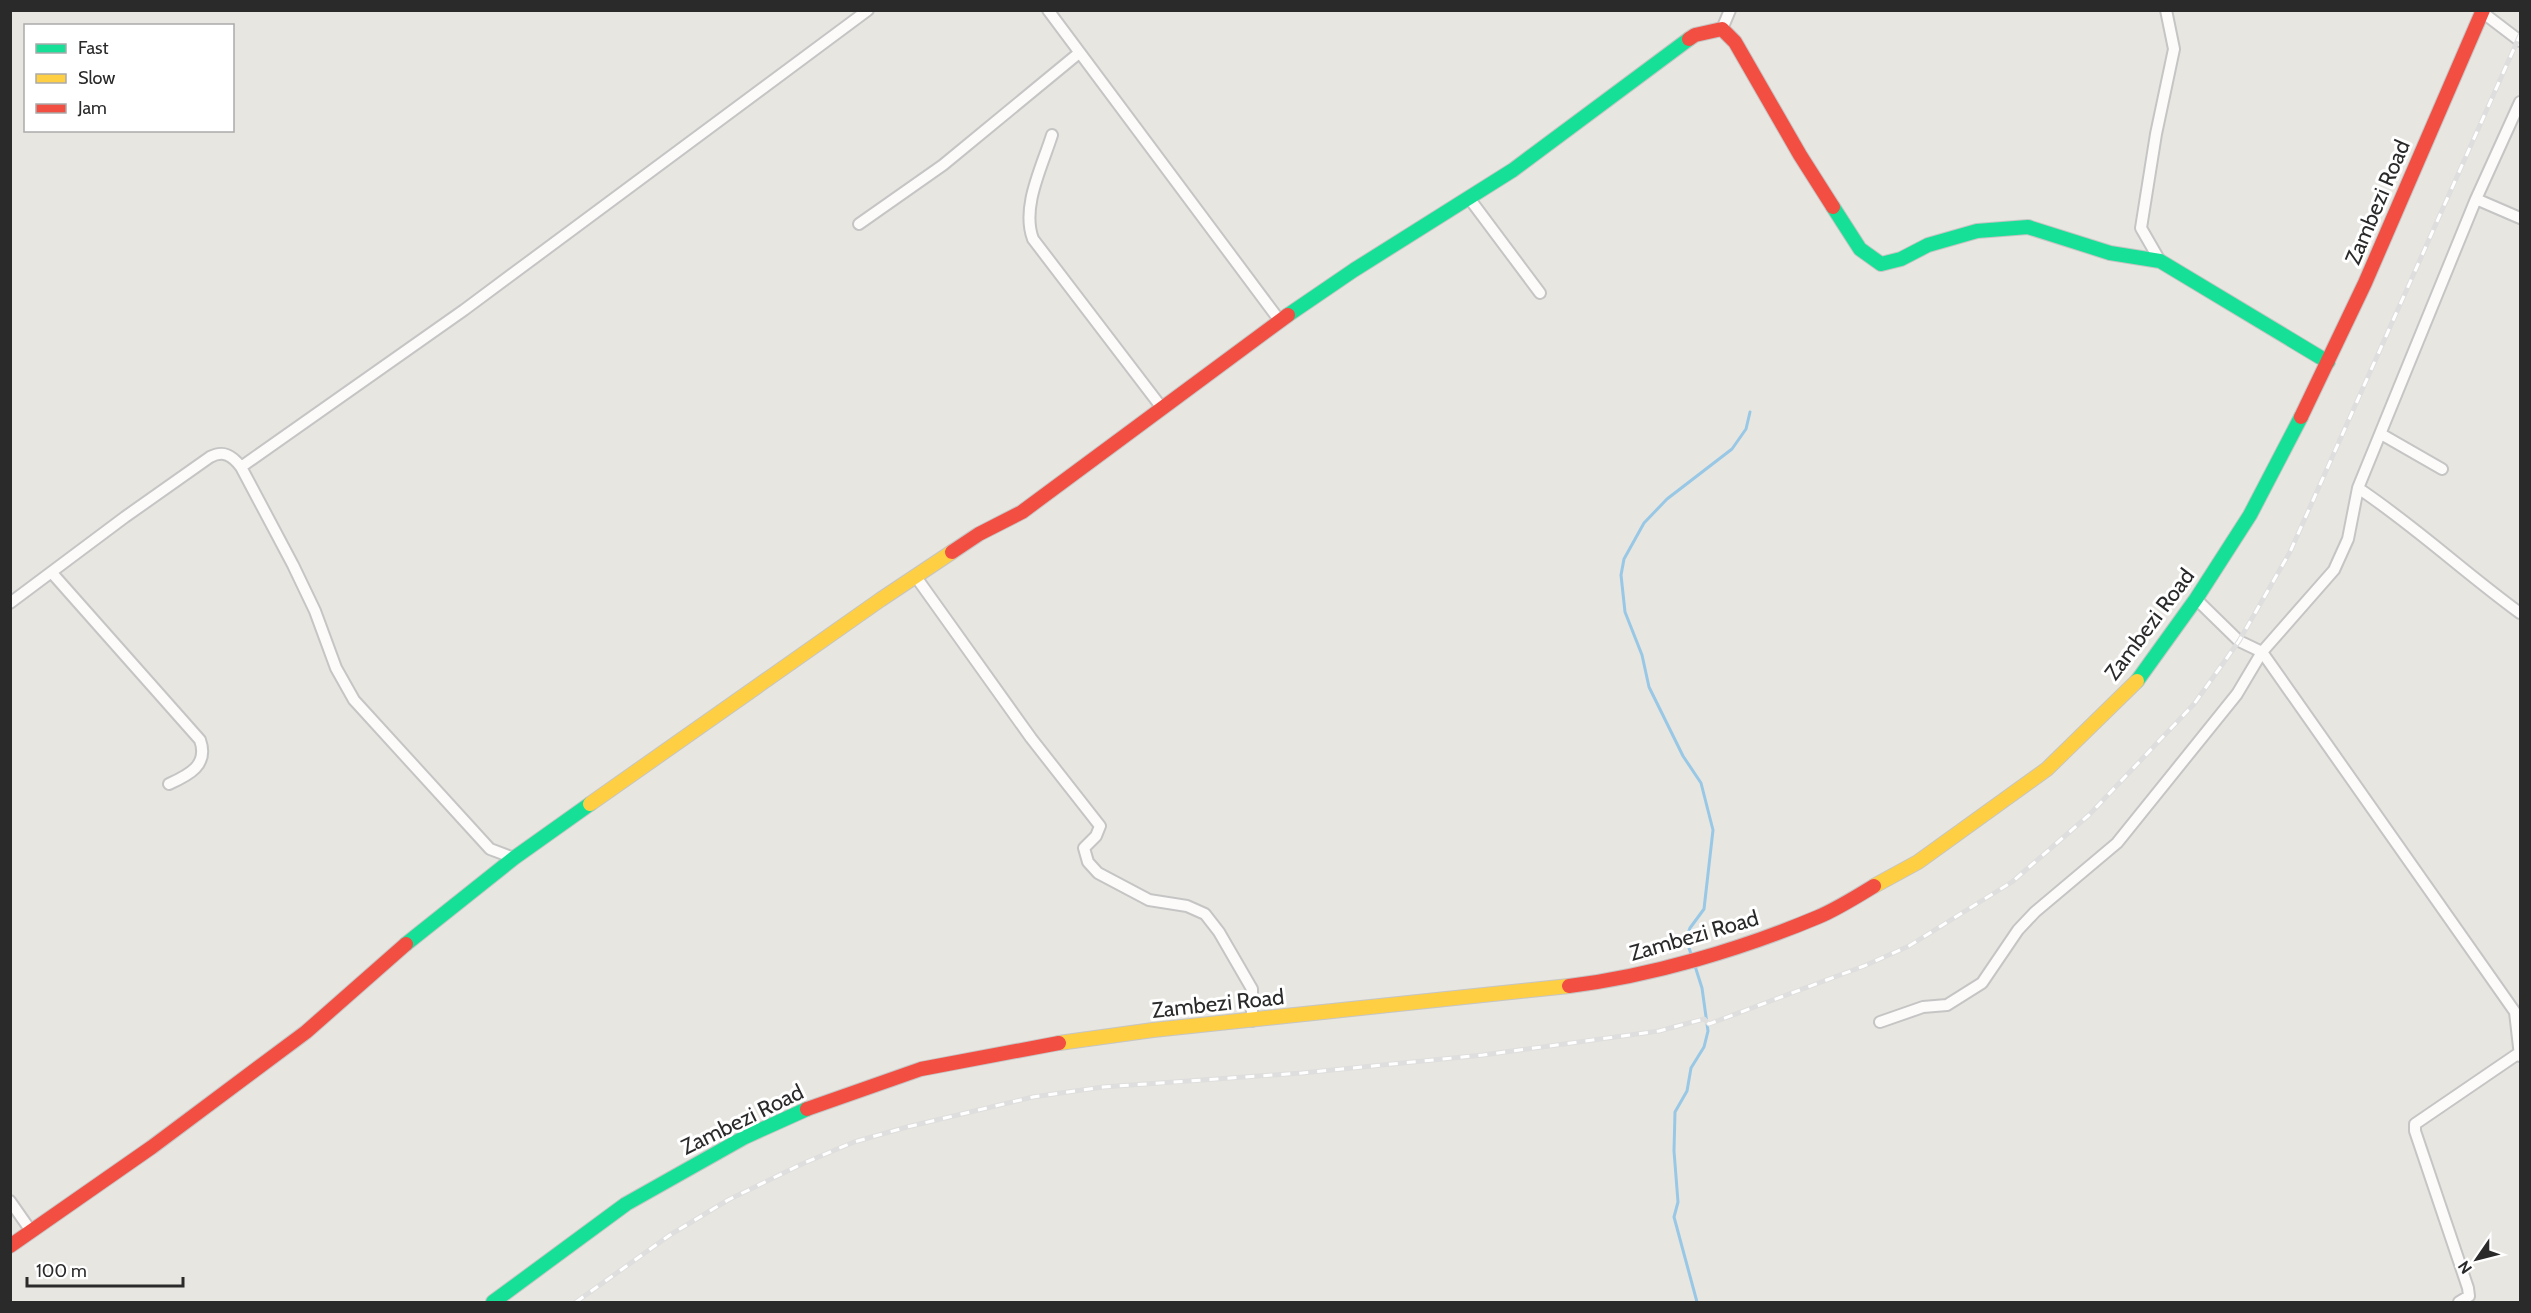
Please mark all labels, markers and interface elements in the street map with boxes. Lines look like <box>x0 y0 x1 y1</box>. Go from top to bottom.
legend <box>24 24 234 132</box>
text: Fast <box>78 37 109 59</box>
text: Slow <box>78 67 115 89</box>
text: Jam <box>77 97 107 119</box>
street label: Zambezi Road <box>2339 136 2416 269</box>
street label: Zambezi Road <box>2099 563 2200 685</box>
street label: Zambezi Road <box>1627 904 1762 967</box>
street label: Zambezi Road <box>1151 983 1286 1024</box>
street label: Zambezi Road <box>677 1078 808 1161</box>
north arrow <box>2447 1229 2507 1289</box>
scale bar <box>27 1250 183 1288</box>
text: N <box>2454 1257 2476 1277</box>
text: 100 m <box>36 1260 87 1282</box>

